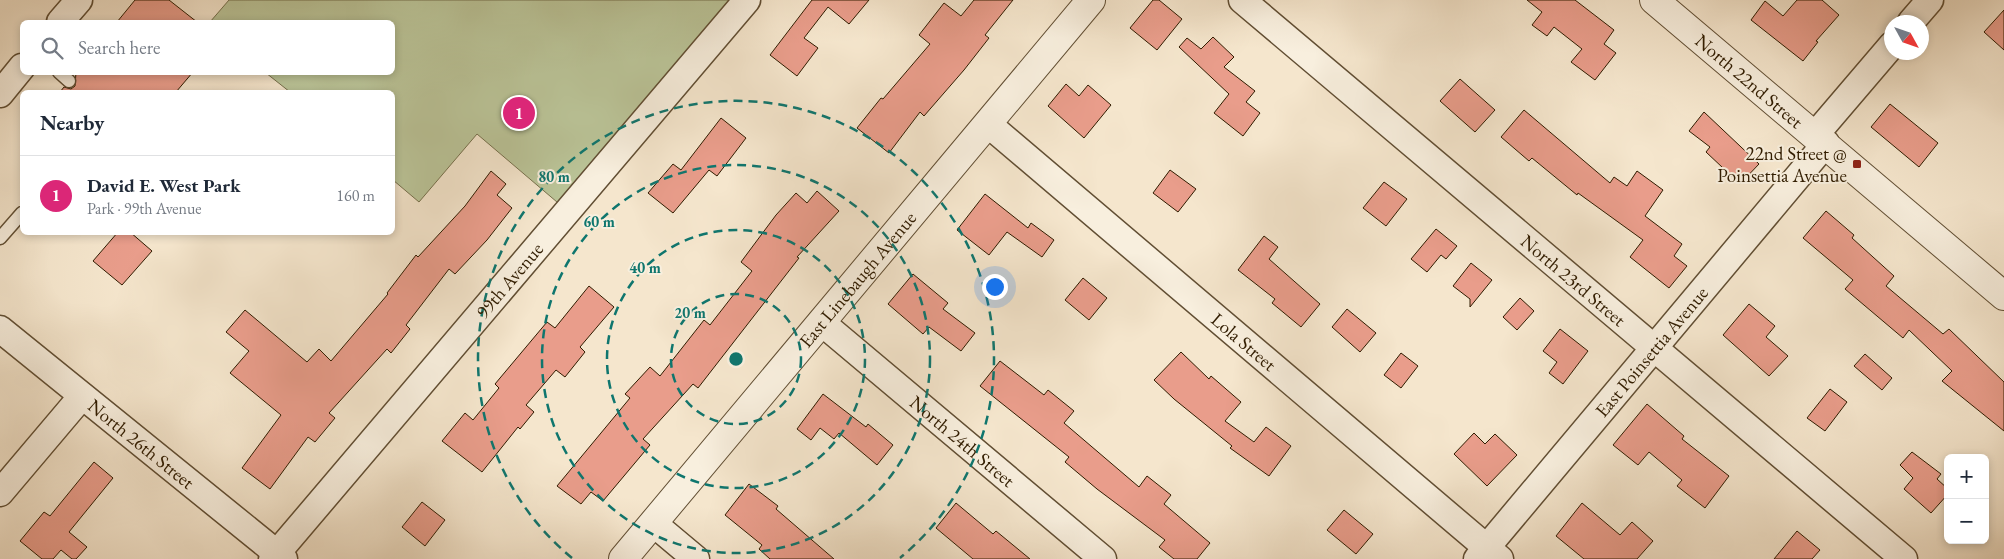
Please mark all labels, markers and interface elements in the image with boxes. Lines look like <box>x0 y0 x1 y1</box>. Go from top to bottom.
north arrow <box>1884 15 1929 60</box>
search box <box>20 20 395 75</box>
street label: North 22nd Street <box>1690 28 1809 134</box>
icon: search <box>38 34 66 62</box>
text: Search here <box>78 35 160 60</box>
pin: 1 <box>503 94 535 132</box>
text: Nearby <box>40 109 104 136</box>
place label: 22nd Street @ Poinsettia Avenue <box>1717 141 1847 188</box>
marker: 22nd Street @ Poinsettia Avenue <box>1851 158 1863 170</box>
text: 80 m <box>538 167 570 186</box>
text: David E. West Park <box>87 173 241 198</box>
text: 1 <box>52 185 60 206</box>
text: 160 m <box>336 185 375 206</box>
text: Park · 99th Avenue <box>87 198 202 219</box>
street label: East Linebaugh Avenue <box>793 206 922 353</box>
text: 60 m <box>583 212 615 231</box>
street label: North 23rd Street <box>1516 228 1631 332</box>
street label: 99th Avenue <box>470 237 548 323</box>
text: 40 m <box>629 258 661 277</box>
your location <box>982 274 1008 300</box>
street label: East Poinsettia Avenue <box>1589 281 1713 422</box>
text: 20 m <box>674 303 706 322</box>
street label: Lola Street <box>1206 307 1282 376</box>
centre of rings <box>727 350 745 368</box>
street label: North 24th Street <box>905 390 1020 492</box>
street label: North 26th Street <box>83 393 200 494</box>
map controls <box>1944 454 1989 544</box>
button: + <box>1944 454 1989 499</box>
button: − <box>1944 499 1989 544</box>

